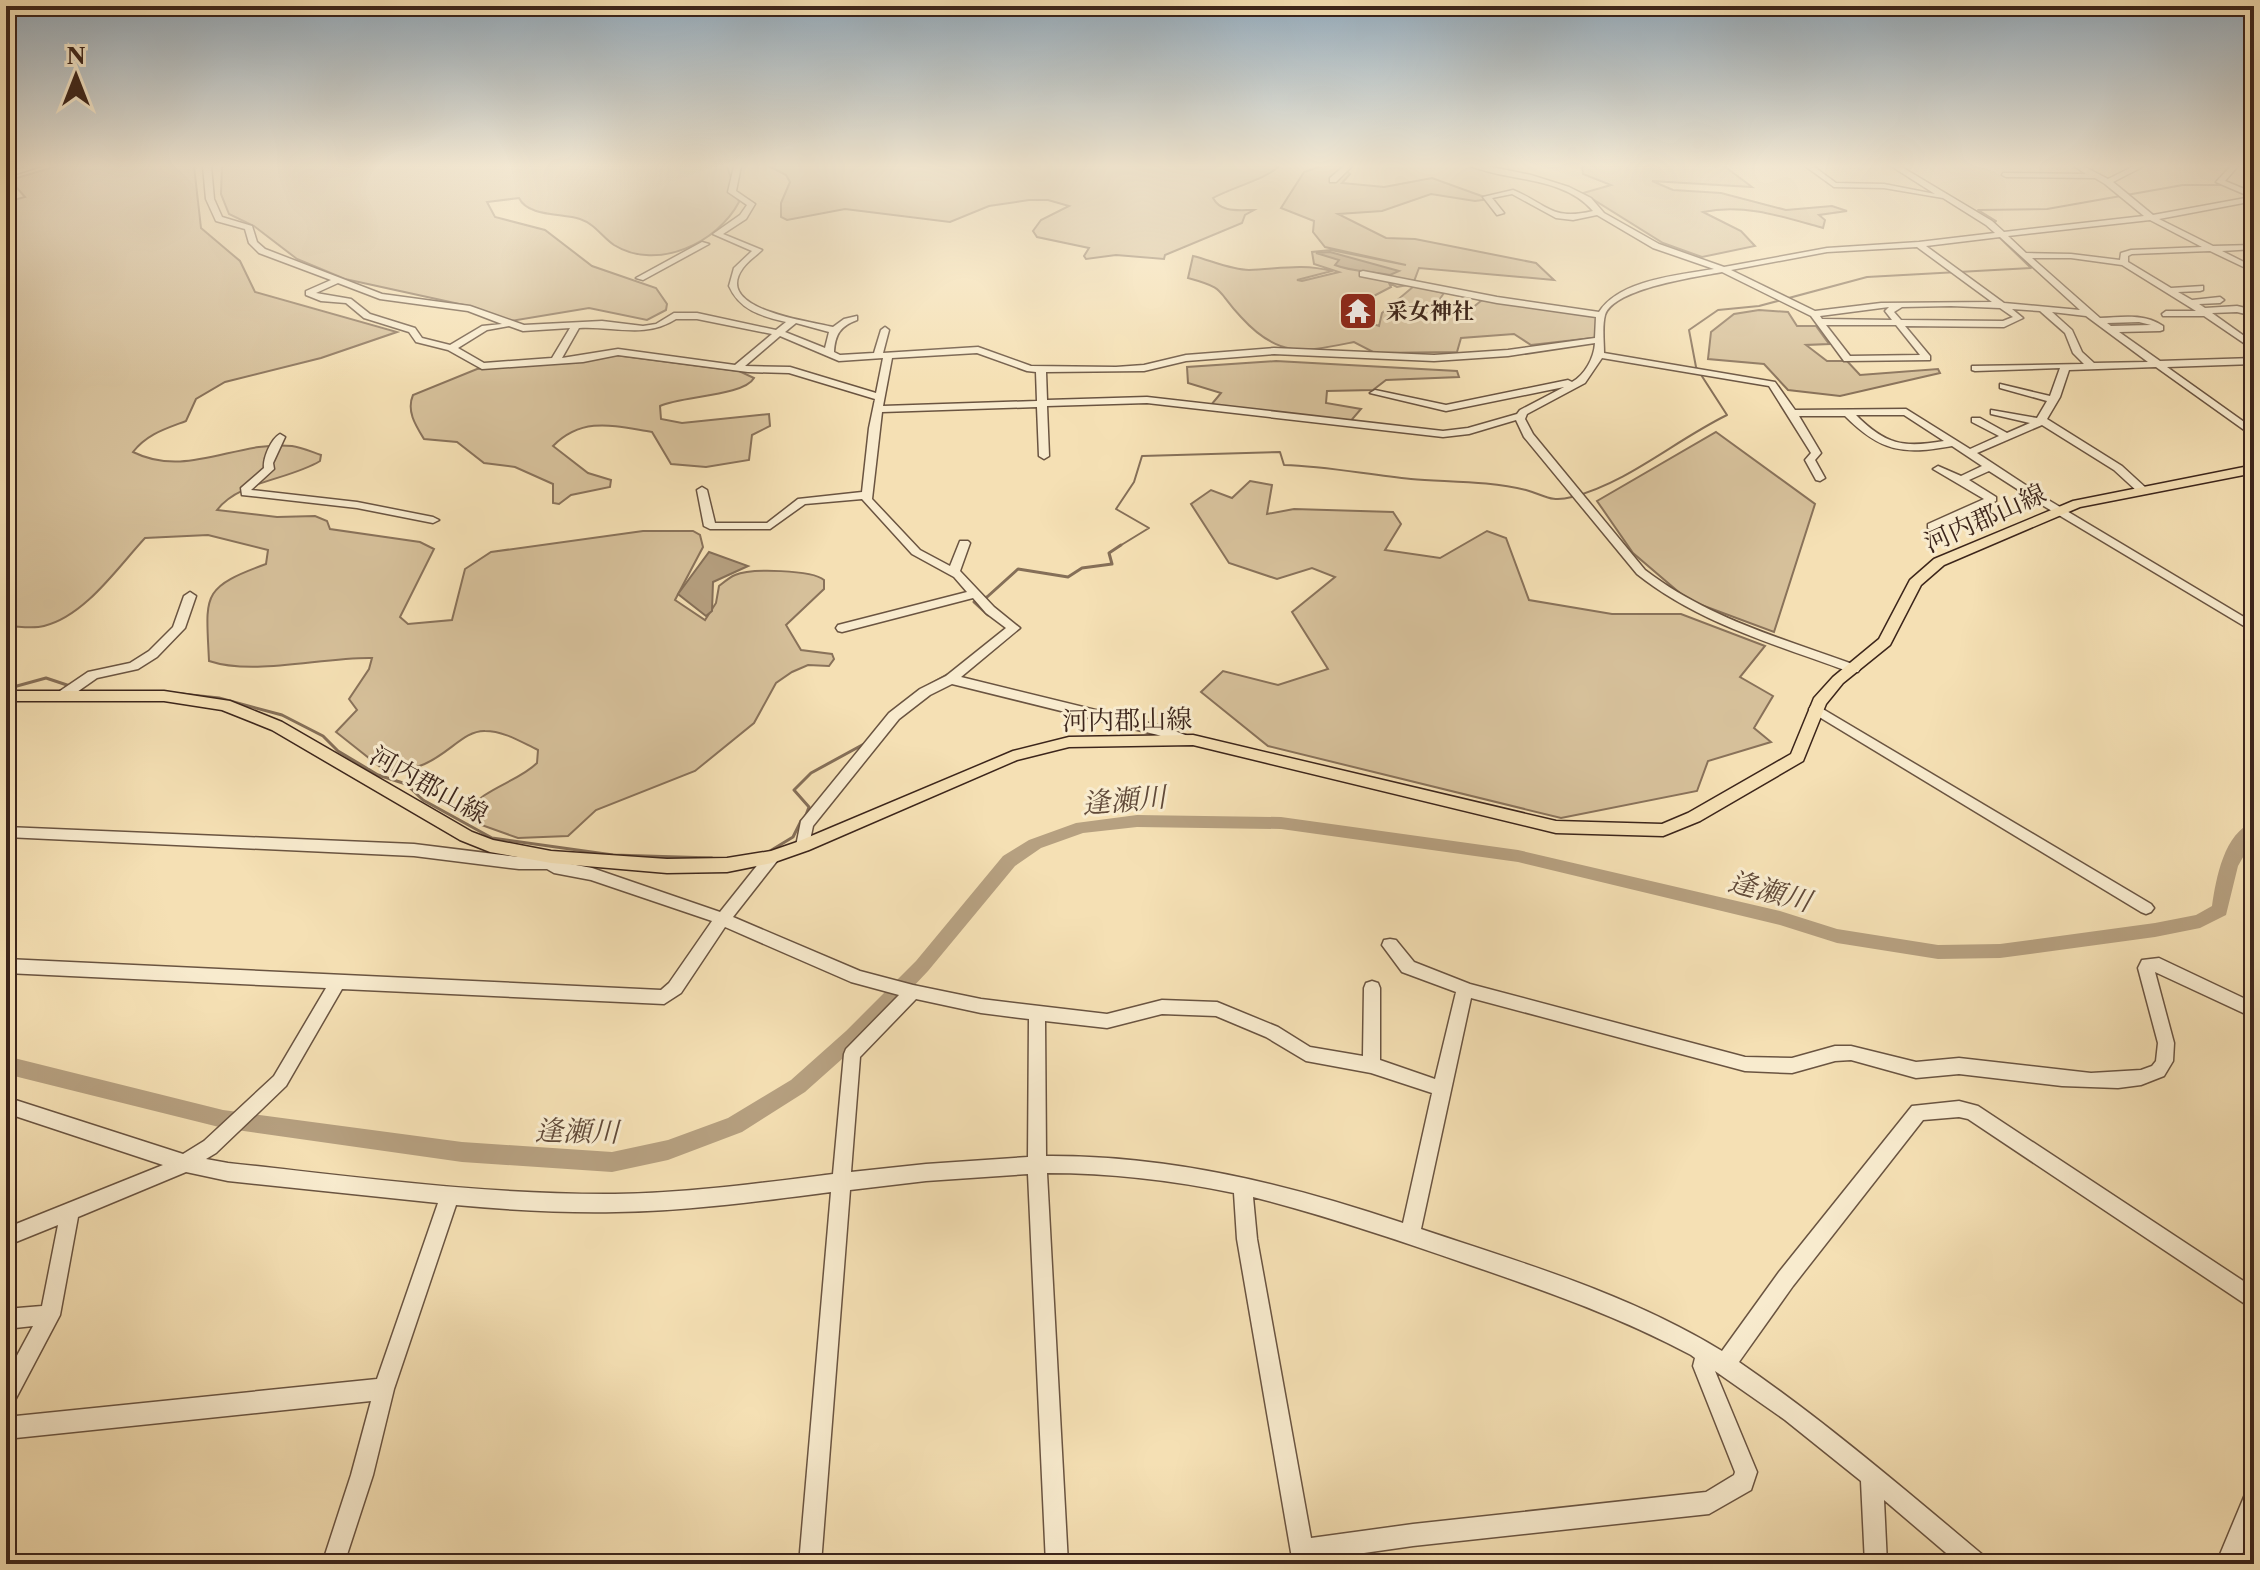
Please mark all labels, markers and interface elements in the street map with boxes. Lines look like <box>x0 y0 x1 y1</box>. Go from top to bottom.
north arrow <box>36 36 116 116</box>
text: N <box>66 43 86 70</box>
temple icon: 采女神社 <box>1337 290 1379 332</box>
place label: 采女神社 <box>1386 298 1474 325</box>
street label: 河内郡山線 <box>1919 477 2051 559</box>
street label: 河内郡山線 <box>1062 703 1192 737</box>
street label: 河内郡山線 <box>364 739 494 831</box>
water label: 逢瀬川 <box>1081 779 1170 821</box>
water label: 逢瀬川 <box>1725 864 1818 919</box>
water label: 逢瀬川 <box>535 1113 622 1149</box>

